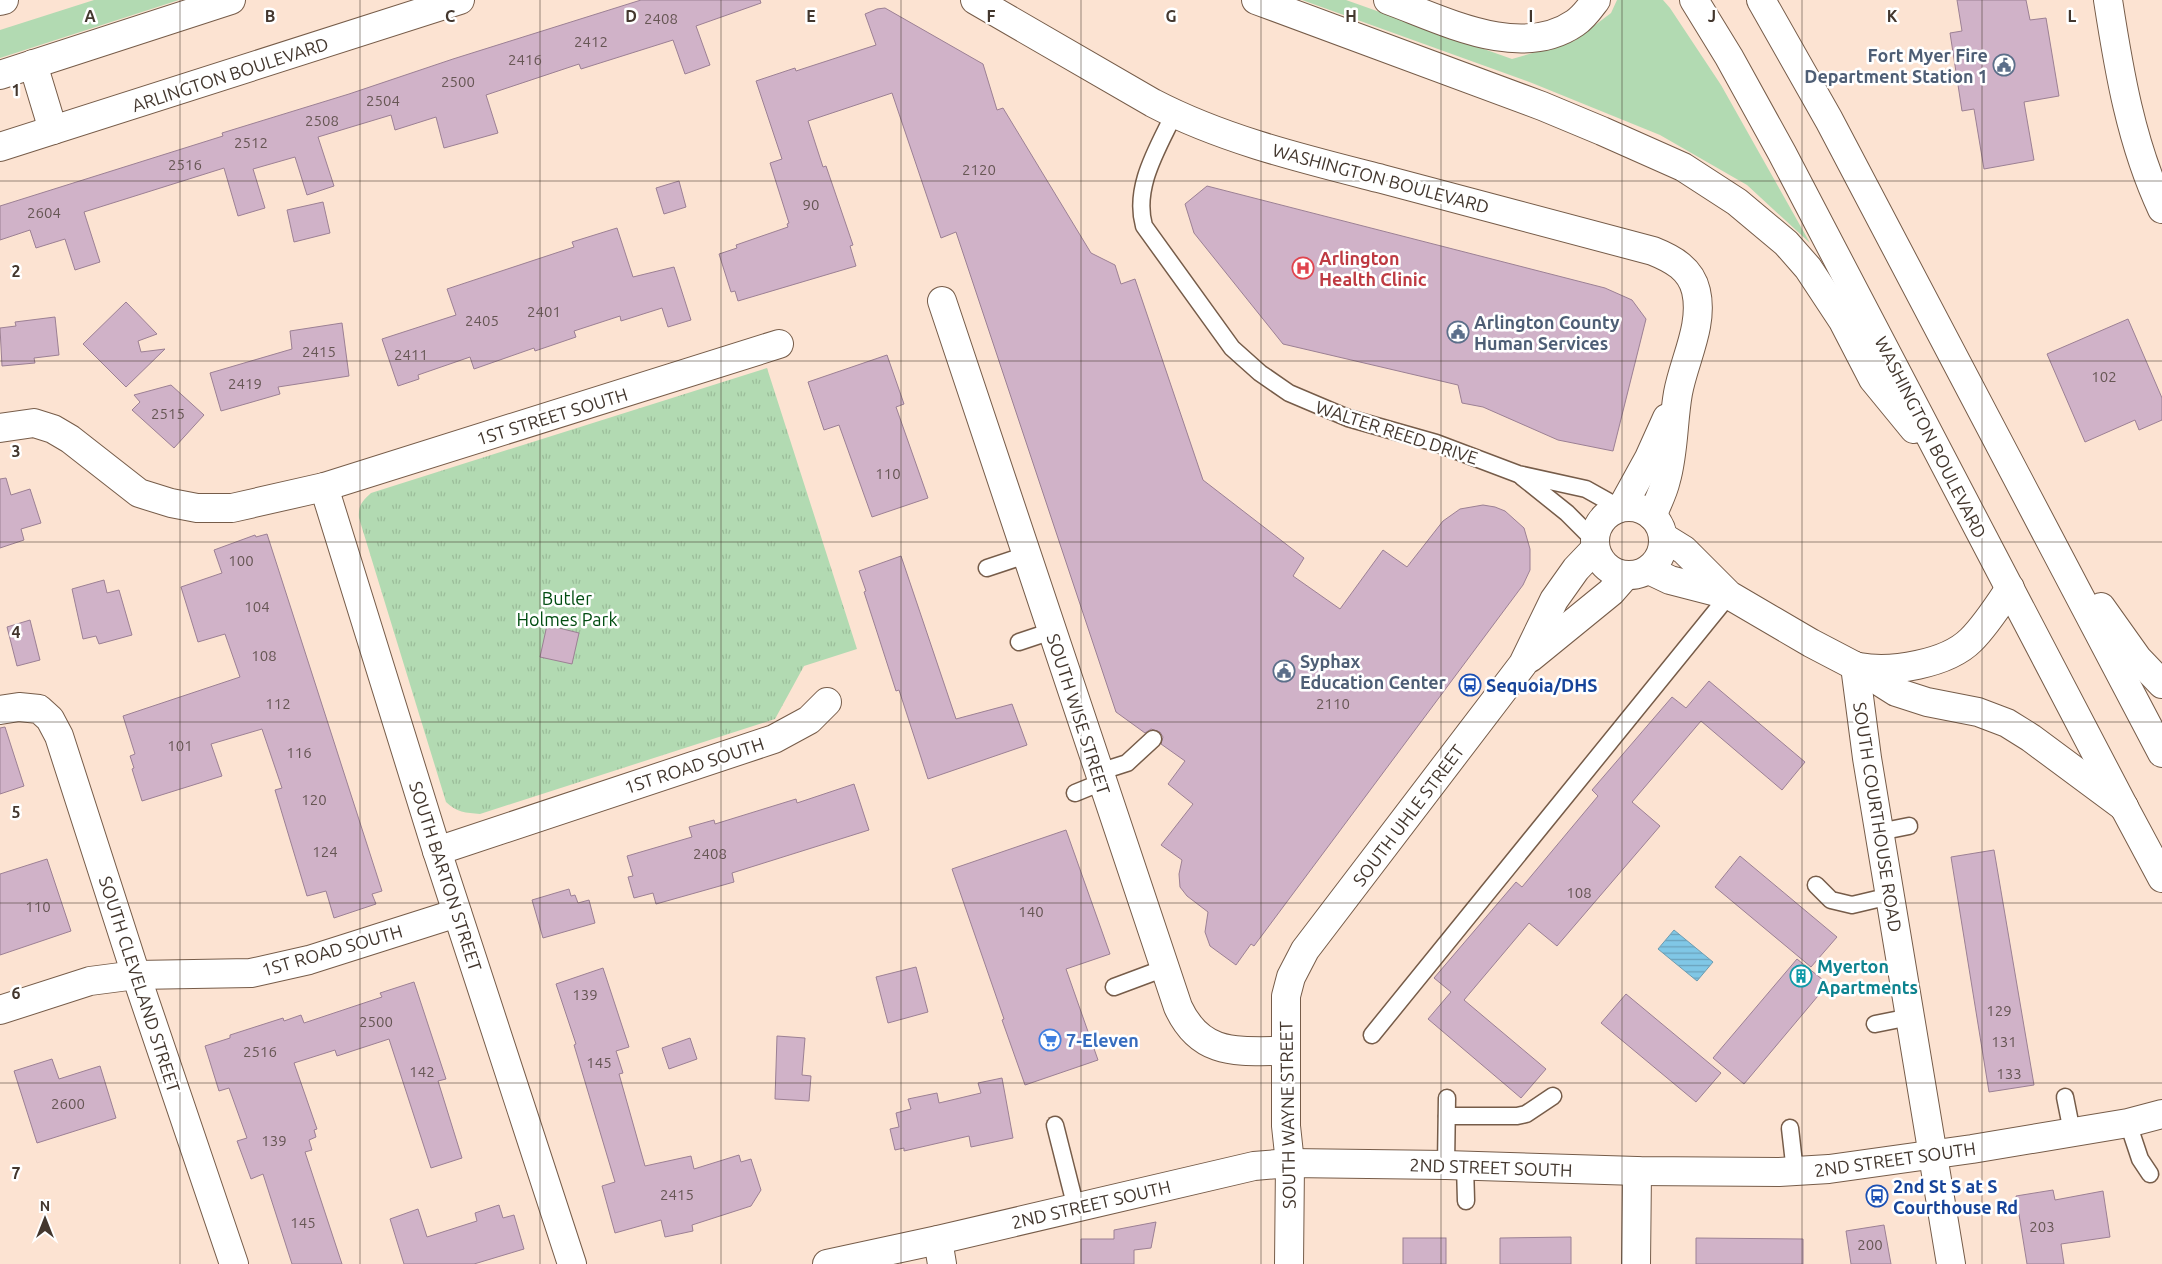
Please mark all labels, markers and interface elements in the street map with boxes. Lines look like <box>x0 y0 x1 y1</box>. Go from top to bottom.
text: A <box>84 7 96 25</box>
text: B <box>265 7 275 25</box>
text: C <box>445 7 455 25</box>
text: D <box>625 7 637 25</box>
text: E <box>806 7 816 25</box>
text: F <box>987 7 996 25</box>
text: G <box>1165 7 1177 25</box>
text: H <box>1345 7 1357 25</box>
text: I <box>1529 7 1533 25</box>
text: J <box>1708 7 1716 25</box>
text: K <box>1887 7 1898 25</box>
text: L <box>2068 7 2077 25</box>
house number: 2408 <box>644 10 678 27</box>
street label: ARLINGTON BOULEVARD <box>129 33 331 115</box>
house number: 2412 <box>574 33 608 50</box>
place label: Fort Myer Fire Department Station 1 <box>1804 45 1988 86</box>
house number: 2416 <box>508 51 542 68</box>
public building icon: Fort Myer Fire Department Station 1 <box>1992 53 2016 77</box>
house number: 2500 <box>441 73 475 90</box>
text: 1 <box>11 81 21 99</box>
house number: 2504 <box>366 92 400 109</box>
house number: 2508 <box>305 112 339 129</box>
house number: 2512 <box>234 134 268 151</box>
street label: WASHINGTON BOULEVARD <box>1270 139 1492 217</box>
house number: 2516 <box>168 156 202 173</box>
house number: 2120 <box>962 161 996 178</box>
house number: 90 <box>803 196 819 213</box>
house number: 2604 <box>27 204 61 221</box>
place label: Arlington Health Clinic <box>1319 248 1427 289</box>
hospital icon: Arlington Health Clinic <box>1291 256 1315 280</box>
text: 2 <box>11 262 21 280</box>
house number: 2401 <box>527 303 561 320</box>
house number: 2405 <box>465 312 499 329</box>
place label: Arlington County Human Services <box>1474 312 1620 353</box>
public building icon: Arlington County Human Services <box>1446 320 1470 344</box>
street label: WASHINGTON BOULEVARD <box>1871 333 1991 541</box>
house number: 2415 <box>302 343 336 360</box>
house number: 2411 <box>394 346 428 363</box>
house number: 102 <box>2091 368 2117 385</box>
house number: 2419 <box>228 375 262 392</box>
street label: 1ST STREET SOUTH <box>474 384 630 448</box>
street label: WALTER REED DRIVE <box>1313 396 1481 468</box>
house number: 2515 <box>151 405 185 422</box>
text: 3 <box>11 442 21 460</box>
house number: 110 <box>875 465 901 482</box>
house number: 100 <box>228 552 254 569</box>
park label: Butler Holmes Park <box>517 588 617 629</box>
house number: 104 <box>244 598 270 615</box>
text: 4 <box>11 623 21 641</box>
street label: SOUTH WISE STREET <box>1044 631 1114 797</box>
house number: 108 <box>251 647 277 664</box>
place label: Syphax Education Center <box>1300 651 1447 692</box>
public building icon: Syphax Education Center <box>1272 659 1296 683</box>
bus stop icon: Sequoia/DHS <box>1458 673 1482 697</box>
place label: Sequoia/DHS <box>1486 675 1597 695</box>
house number: 112 <box>265 695 291 712</box>
house number: 2110 <box>1316 695 1350 712</box>
street label: SOUTH COURTHOUSE ROAD <box>1850 701 1906 933</box>
street label: 1ST ROAD SOUTH <box>622 733 766 797</box>
house number: 101 <box>167 737 193 754</box>
street label: SOUTH UHLE STREET <box>1348 741 1468 889</box>
house number: 116 <box>286 744 312 761</box>
street label: SOUTH BARTON STREET <box>406 779 486 973</box>
house number: 120 <box>301 791 327 808</box>
text: 5 <box>11 803 21 821</box>
house number: 124 <box>312 843 338 860</box>
house number: 2408 <box>693 845 727 862</box>
street label: SOUTH CLEVELAND STREET <box>96 873 184 1095</box>
house number: 108 <box>1566 884 1592 901</box>
house number: 110 <box>25 898 51 915</box>
house number: 140 <box>1018 903 1044 920</box>
street label: 1ST ROAD SOUTH <box>259 920 405 980</box>
place label: Myerton Apartments <box>1817 956 1918 997</box>
building icon: Myerton Apartments <box>1789 964 1813 988</box>
text: 6 <box>11 984 21 1002</box>
house number: 139 <box>572 986 598 1003</box>
house number: 129 <box>1986 1002 2012 1019</box>
house number: 2500 <box>359 1013 393 1030</box>
street label: SOUTH WAYNE STREET <box>1275 1021 1299 1209</box>
supermarket icon: 7-Eleven <box>1038 1028 1062 1052</box>
place label: 7-Eleven <box>1066 1030 1139 1050</box>
house number: 131 <box>1991 1033 2017 1050</box>
house number: 2516 <box>243 1043 277 1060</box>
house number: 145 <box>586 1054 612 1071</box>
house number: 142 <box>409 1063 435 1080</box>
house number: 133 <box>1996 1065 2022 1082</box>
house number: 2600 <box>51 1095 85 1112</box>
house number: 139 <box>261 1132 287 1149</box>
street label: 2ND STREET SOUTH <box>1813 1138 1977 1180</box>
street label: 2ND STREET SOUTH <box>1409 1154 1573 1180</box>
text: 7 <box>11 1164 21 1182</box>
street label: 2ND STREET SOUTH <box>1009 1176 1173 1232</box>
place label: 2nd St S at S Courthouse Rd <box>1893 1176 2018 1217</box>
bus stop icon: 2nd St S at S Courthouse Rd <box>1865 1184 1889 1208</box>
house number: 2415 <box>660 1186 694 1203</box>
north arrow <box>20 1194 70 1244</box>
text: N <box>40 1198 50 1214</box>
house number: 145 <box>290 1214 316 1231</box>
house number: 203 <box>2029 1218 2055 1235</box>
house number: 200 <box>1857 1236 1883 1253</box>

